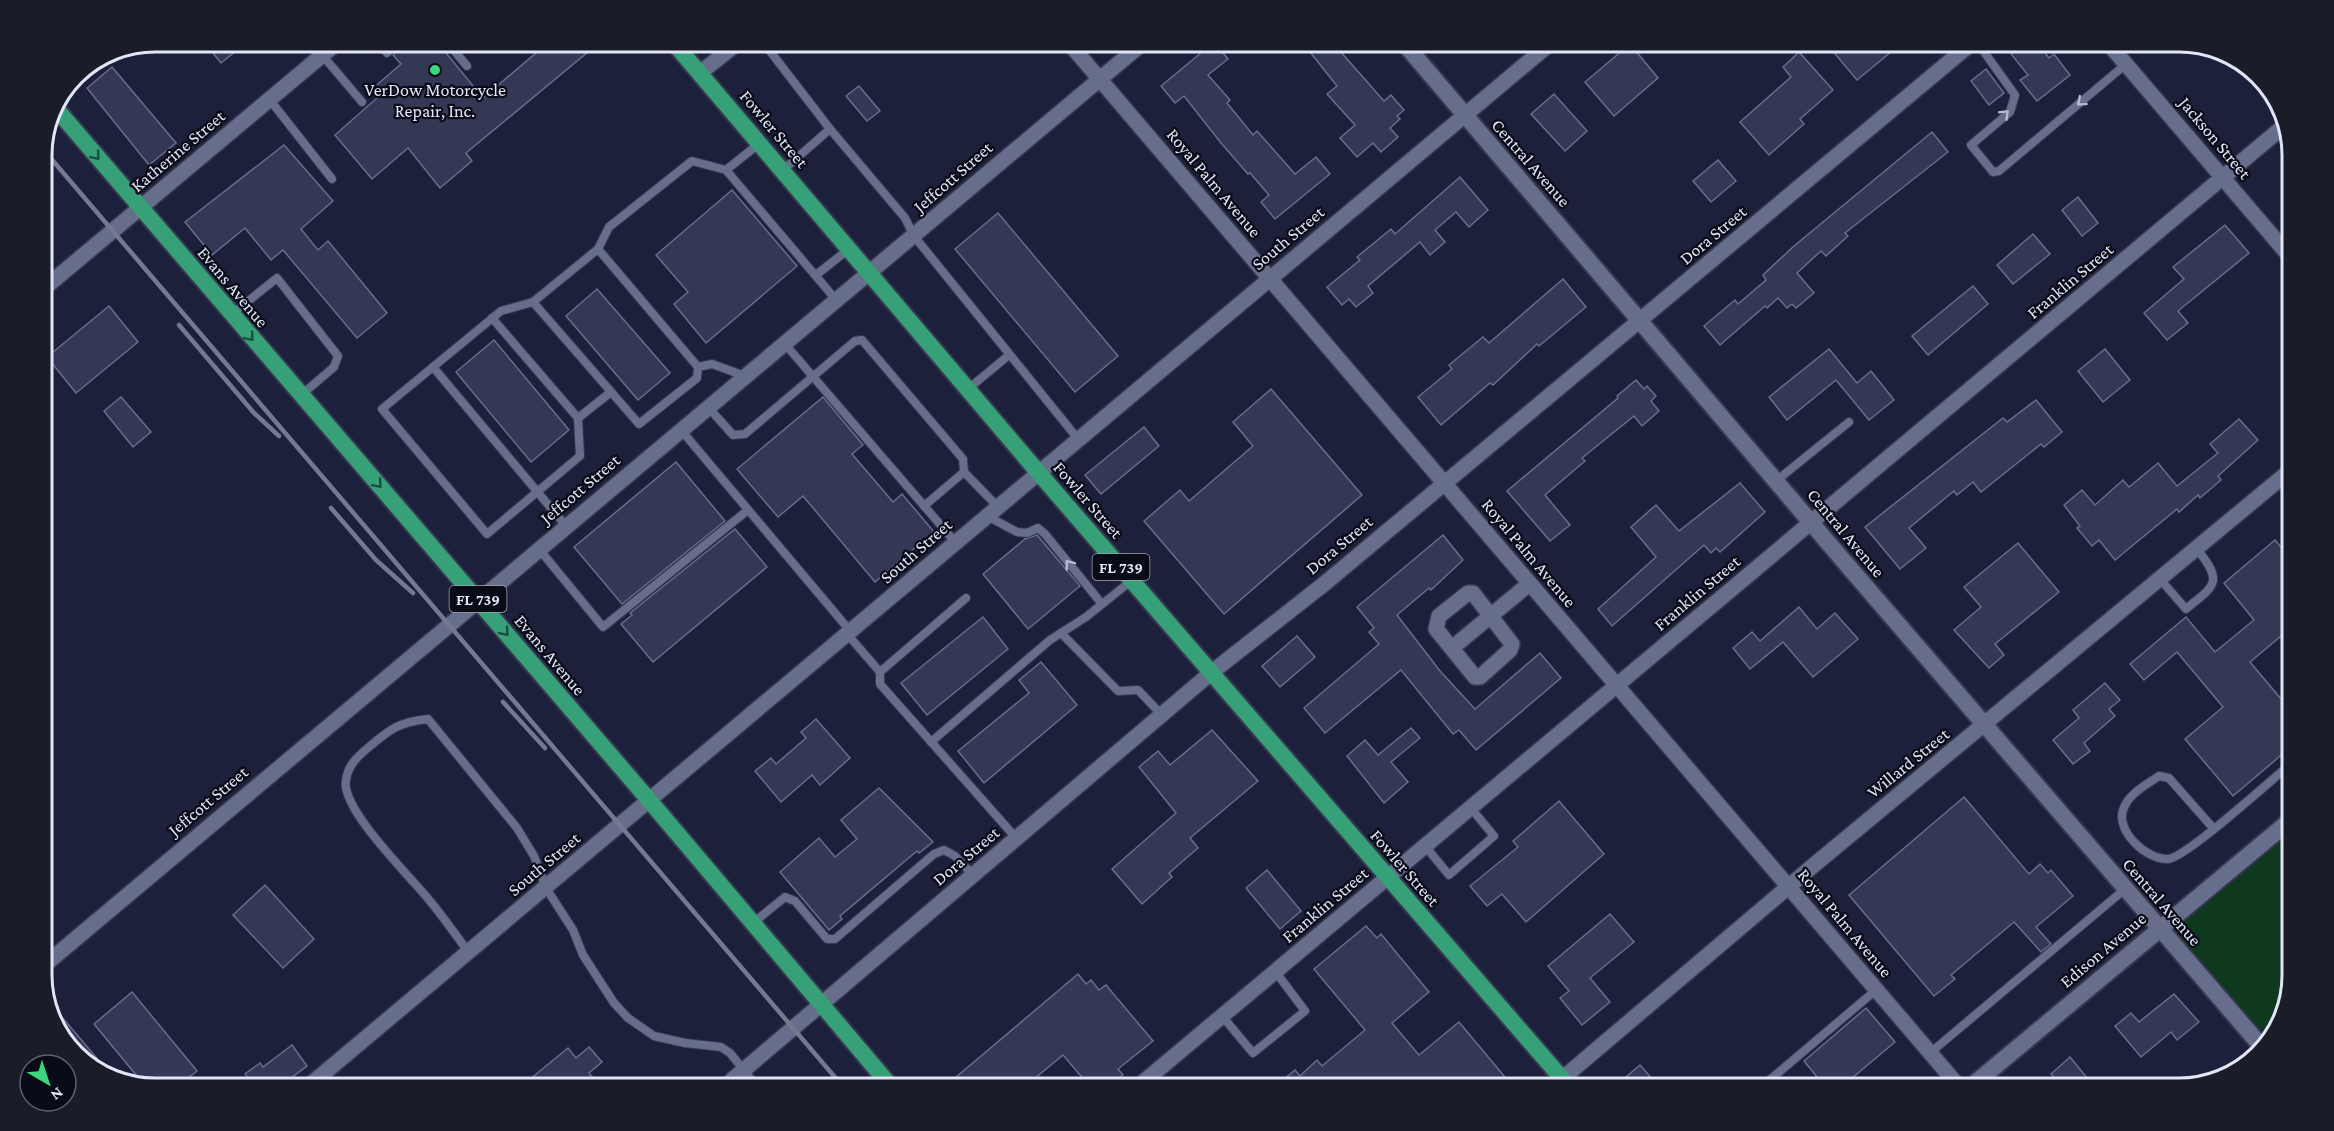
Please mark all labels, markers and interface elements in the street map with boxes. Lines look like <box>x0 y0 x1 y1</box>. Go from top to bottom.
marker: VerDow Motorcycle Repair, Inc. <box>428 63 442 77</box>
place label: VerDow Motorcycle Repair, Inc. <box>364 80 506 121</box>
street label: Fowler Street <box>736 86 813 173</box>
street label: Jackson Street <box>2174 91 2256 184</box>
one-way arrow <box>2077 95 2088 106</box>
street label: Katherine Street <box>127 105 230 196</box>
one-way arrow <box>1998 111 2009 121</box>
street label: Central Avenue <box>1488 115 1575 211</box>
street label: Royal Palm Avenue <box>1163 124 1265 242</box>
street label: Jeffcott Street <box>908 137 997 218</box>
one-way arrow <box>89 149 100 160</box>
street label: South Street <box>1248 201 1329 274</box>
street label: Dora Street <box>1676 201 1751 269</box>
street label: Franklin Street <box>2023 239 2118 323</box>
street label: Evans Avenue <box>194 243 273 331</box>
one-way arrow <box>243 330 254 341</box>
street label: Jeffcott Street <box>535 449 625 529</box>
street label: Fowler Street <box>1049 458 1127 543</box>
one-way arrow <box>371 477 382 488</box>
street label: Central Avenue <box>1803 485 1889 581</box>
street label: Royal Palm Avenue <box>1478 494 1580 612</box>
street label: Dora Street <box>1302 511 1377 579</box>
street label: South Street <box>876 514 957 587</box>
street label: Franklin Street <box>1650 551 1745 635</box>
road number: FL 739 <box>1092 554 1150 580</box>
one-way arrow <box>1066 560 1077 571</box>
road number: FL 739 <box>450 586 506 612</box>
street label: Evans Avenue <box>511 611 590 699</box>
one-way arrow <box>498 625 509 636</box>
street label: Willard Street <box>1863 723 1954 802</box>
street label: Jeffcott Street <box>163 761 253 841</box>
street label: Dora Street <box>929 822 1004 890</box>
street label: Fowler Street <box>1366 826 1444 911</box>
street label: South Street <box>504 827 585 900</box>
street label: Central Avenue <box>2119 854 2206 950</box>
street label: Franklin Street <box>1278 863 1373 947</box>
street label: Royal Palm Avenue <box>1794 864 1896 982</box>
street label: Edison Avenue <box>2056 908 2150 992</box>
north arrow <box>18 1053 78 1113</box>
text: N <box>47 1084 67 1104</box>

